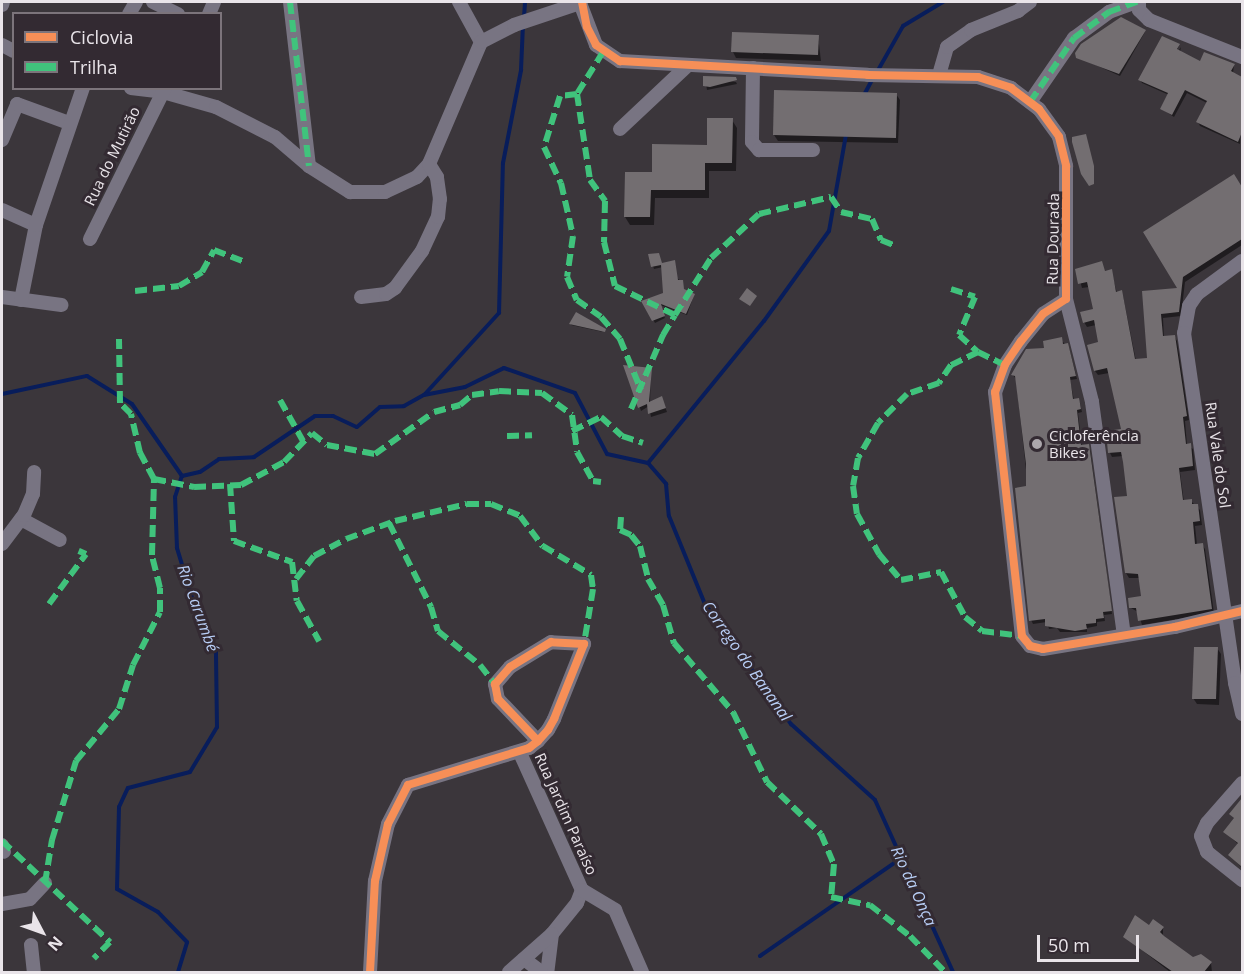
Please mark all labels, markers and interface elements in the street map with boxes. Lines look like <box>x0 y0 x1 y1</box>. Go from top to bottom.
legend <box>12 12 222 90</box>
text: Ciclovia <box>70 25 133 49</box>
text: Trilha <box>70 55 117 79</box>
street label: Rua do Mutirão <box>80 103 144 209</box>
street label: Rua Dourada <box>1043 193 1063 285</box>
street label: Rua Vale do Sol <box>1202 401 1234 509</box>
place label: Cicloferência Bikes <box>1049 426 1139 461</box>
marker: Cicloferência Bikes <box>1030 437 1044 451</box>
water label: Rio Carumbé <box>173 562 223 654</box>
water label: Corrego do Bananal <box>698 597 796 725</box>
street label: Rua Jardim Paraíso <box>531 750 601 878</box>
water label: Rio da Onça <box>887 843 941 929</box>
north arrow <box>12 902 72 962</box>
scale bar <box>1040 923 1142 961</box>
text: N <box>43 932 68 956</box>
text: 50 m <box>1048 933 1090 957</box>

